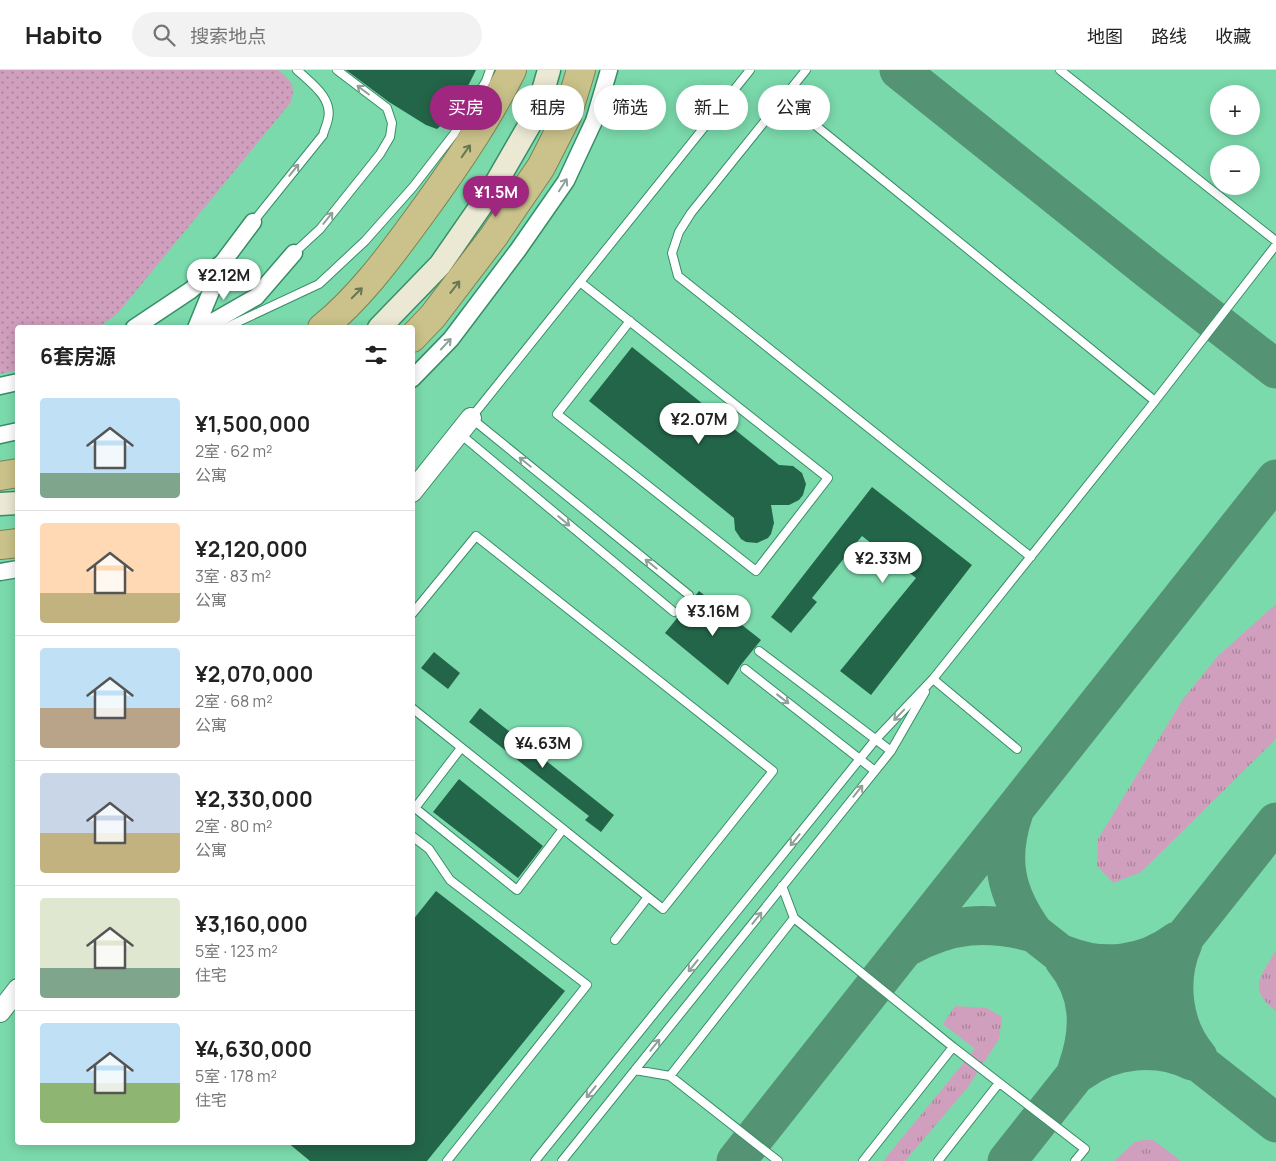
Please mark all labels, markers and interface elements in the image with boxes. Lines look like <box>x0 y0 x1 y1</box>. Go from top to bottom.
search box <box>132 12 482 57</box>
text: Habito <box>25 18 102 51</box>
icon: search <box>150 21 178 49</box>
text: 搜索地点 <box>190 23 266 49</box>
text: 地图 <box>1087 24 1123 48</box>
text: 路线 <box>1151 24 1187 48</box>
text: 收藏 <box>1215 24 1251 48</box>
one-way arrow <box>357 84 370 95</box>
chip: 买房 <box>430 85 502 130</box>
chip: 租房 <box>512 85 584 130</box>
chip: 筛选 <box>594 85 666 130</box>
chip: 新上 <box>676 85 748 130</box>
chip: 公寓 <box>758 85 830 130</box>
map controls <box>1210 85 1260 195</box>
button: + <box>1210 85 1260 135</box>
one-way arrow <box>461 144 471 158</box>
button: − <box>1210 145 1260 195</box>
one-way arrow <box>289 164 300 177</box>
pin: ¥1.5M <box>461 176 531 218</box>
one-way arrow <box>558 178 568 192</box>
text: ¥1.5M <box>474 181 518 203</box>
one-way arrow <box>323 212 334 225</box>
pin: ¥2.12M <box>183 258 265 301</box>
text: ¥2.12M <box>198 264 250 286</box>
one-way arrow <box>450 280 460 294</box>
one-way arrow <box>351 287 363 300</box>
one-way arrow <box>440 337 452 350</box>
icon: filters <box>362 341 390 369</box>
text: 6套房源 <box>40 342 116 370</box>
pin: ¥2.07M <box>658 402 740 445</box>
text: ¥2.07M <box>671 408 727 430</box>
text: ¥1,500,000 <box>195 410 310 438</box>
icon: home <box>80 418 140 478</box>
text: 2室 · 62 m² <box>195 440 272 462</box>
one-way arrow <box>519 456 532 467</box>
text: 公寓 <box>195 464 227 486</box>
one-way arrow <box>557 515 570 526</box>
text: ¥2,120,000 <box>195 535 308 563</box>
pin: ¥2.33M <box>842 542 924 584</box>
icon: home <box>80 543 140 603</box>
text: ¥2.33M <box>855 547 911 569</box>
one-way arrow <box>645 559 658 570</box>
text: 3室 · 83 m² <box>195 565 271 587</box>
text: 公寓 <box>195 589 227 611</box>
pin: ¥3.16M <box>672 594 754 637</box>
text: ¥3.16M <box>687 600 739 622</box>
text: ¥2,070,000 <box>195 660 313 688</box>
icon: home <box>80 668 140 728</box>
text: 2室 · 68 m² <box>195 690 273 712</box>
one-way arrow <box>776 694 790 704</box>
one-way arrow <box>893 708 905 721</box>
text: 公寓 <box>195 714 227 736</box>
pin: ¥4.63M <box>502 726 584 769</box>
text: ¥4.63M <box>515 732 571 754</box>
text: ¥2,330,000 <box>195 785 313 813</box>
one-way arrow <box>853 785 864 798</box>
icon: home <box>80 793 140 853</box>
text: 2室 · 80 m² <box>195 815 272 837</box>
one-way arrow <box>790 833 801 846</box>
text: 公寓 <box>195 839 227 861</box>
text: ¥3,160,000 <box>195 910 308 938</box>
one-way arrow <box>751 912 762 925</box>
icon: home <box>80 918 140 978</box>
text: 5室 · 123 m² <box>195 940 278 962</box>
one-way arrow <box>688 959 699 972</box>
text: 住宅 <box>195 964 227 986</box>
text: ¥4,630,000 <box>195 1035 312 1063</box>
one-way arrow <box>650 1039 661 1052</box>
icon: home <box>80 1043 140 1103</box>
text: 5室 · 178 m² <box>195 1065 277 1087</box>
one-way arrow <box>586 1086 597 1099</box>
text: 住宅 <box>195 1089 227 1111</box>

